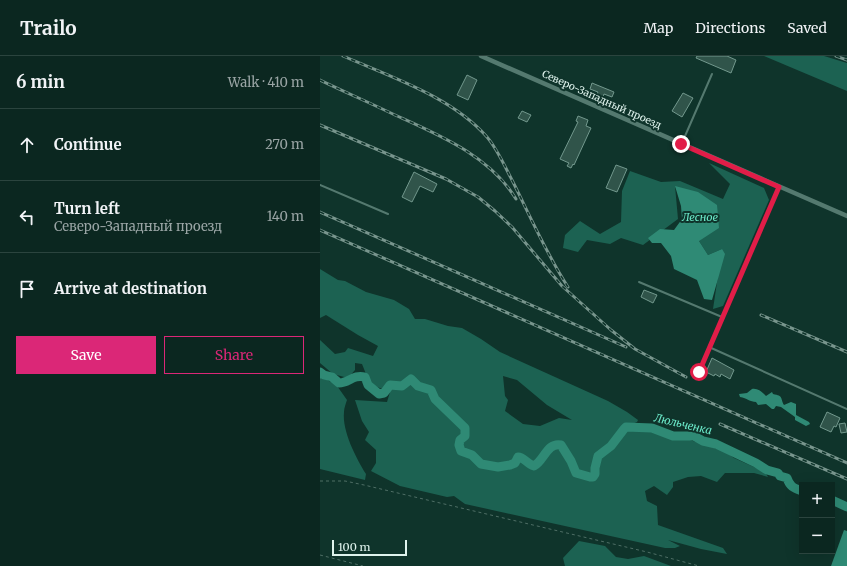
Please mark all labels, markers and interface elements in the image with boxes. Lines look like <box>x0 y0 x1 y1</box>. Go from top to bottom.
text: Trailo <box>20 16 77 40</box>
text: Map <box>643 19 673 37</box>
text: Directions <box>695 19 765 37</box>
text: Saved <box>787 19 827 37</box>
street label: Северо-Западный проезд <box>540 67 664 132</box>
text: 6 min <box>16 71 65 93</box>
text: Walk · 410 m <box>228 74 304 91</box>
icon: ahead <box>16 134 38 156</box>
text: Continue <box>54 135 122 154</box>
route end <box>672 135 690 153</box>
text: 270 m <box>265 136 304 153</box>
text: Turn left <box>54 199 120 218</box>
icon: left <box>16 206 38 228</box>
text: 140 m <box>267 208 304 225</box>
water label: Лесное <box>681 210 718 224</box>
text: Северо-Западный проезд <box>54 218 222 235</box>
icon: arrive <box>16 278 38 300</box>
text: Arrive at destination <box>54 279 207 298</box>
button: Save <box>16 336 156 374</box>
button: Share <box>164 336 304 374</box>
route start <box>690 363 708 381</box>
water label: Люльченка <box>652 410 713 437</box>
map controls <box>799 482 835 554</box>
button: + <box>799 482 835 518</box>
button: − <box>799 518 835 554</box>
scale bar <box>332 538 407 557</box>
text: 100 m <box>338 540 370 554</box>

